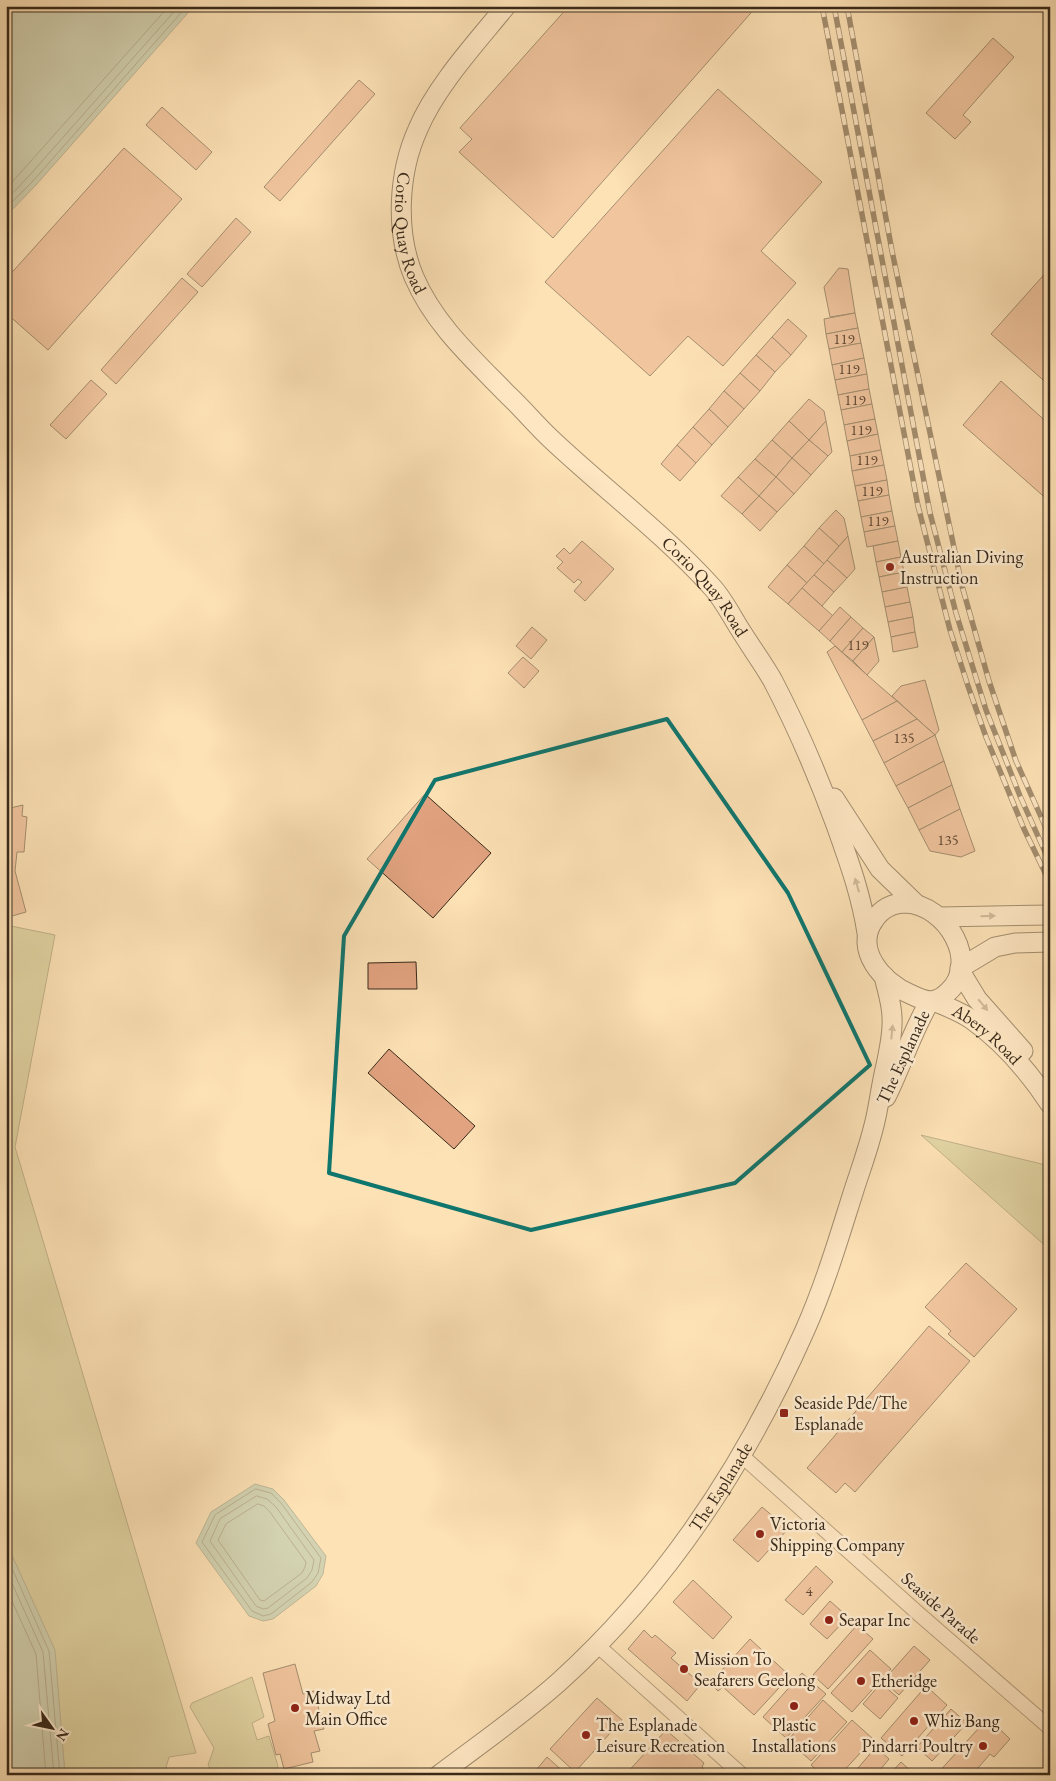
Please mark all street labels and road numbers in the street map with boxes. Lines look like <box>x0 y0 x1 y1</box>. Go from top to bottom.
street label: Corio Quay Road <box>390 170 433 299</box>
street label: Corio Quay Road <box>657 531 754 642</box>
street label: Abery Road <box>948 998 1028 1070</box>
street label: The Esplanade <box>871 1006 934 1108</box>
street label: The Esplanade <box>683 1438 757 1536</box>
street label: Seaside Parade <box>897 1567 986 1648</box>

